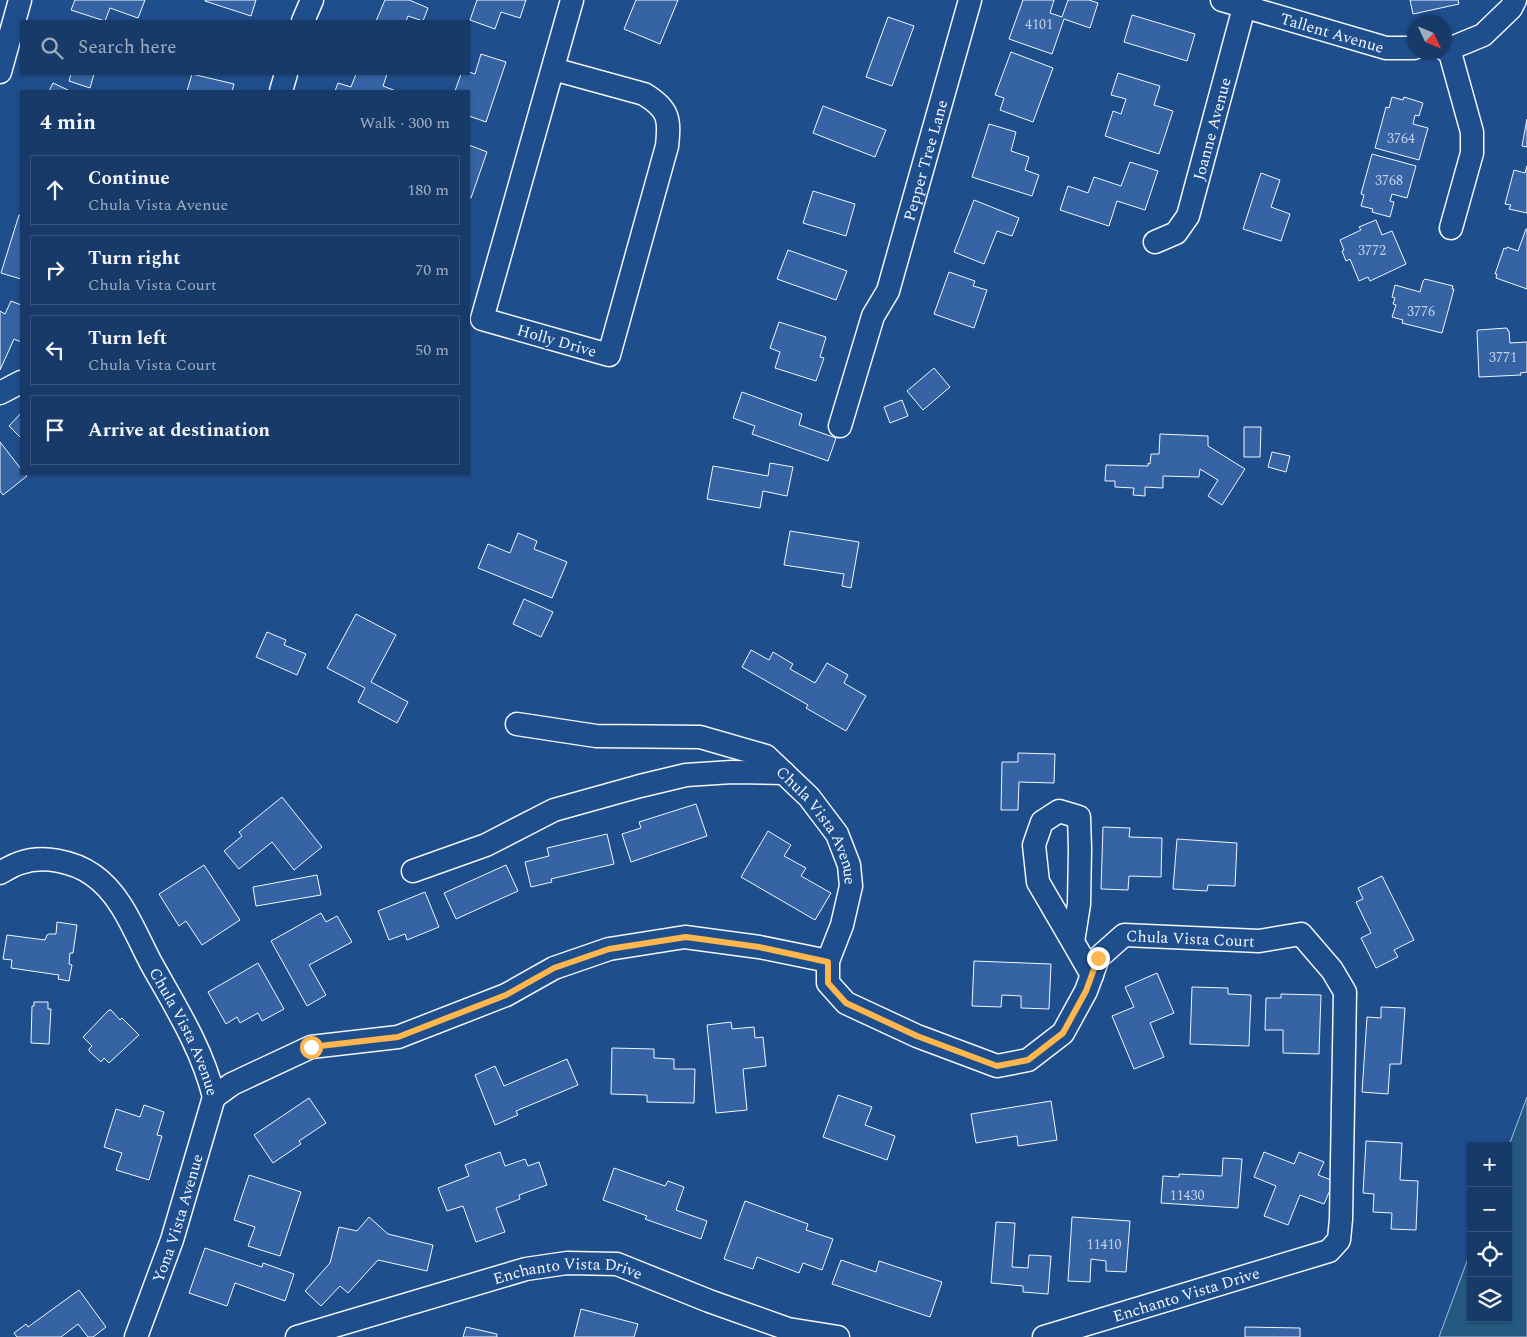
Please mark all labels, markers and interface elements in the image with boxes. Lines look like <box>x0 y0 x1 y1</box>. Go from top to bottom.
street label: Tallent Avenue <box>1277 7 1387 60</box>
house number: 4101 <box>1025 14 1053 35</box>
north arrow <box>1407 15 1452 60</box>
search box <box>20 20 470 75</box>
text: Search here <box>78 33 177 62</box>
icon: search <box>38 34 66 62</box>
street label: Joanne Avenue <box>1187 75 1238 183</box>
street label: Pepper Tree Lane <box>897 97 954 224</box>
text: 4 min <box>40 107 96 139</box>
text: Walk · 300 m <box>359 111 450 135</box>
house number: 3764 <box>1387 128 1415 149</box>
text: Continue <box>88 164 170 193</box>
house number: 3768 <box>1375 170 1403 191</box>
icon: ahead <box>41 176 69 204</box>
text: 180 m <box>407 178 449 202</box>
text: Chula Vista Avenue <box>88 193 228 217</box>
house number: 3772 <box>1358 240 1386 261</box>
text: Turn right <box>88 244 181 273</box>
icon: right <box>41 256 69 284</box>
text: 70 m <box>415 258 449 282</box>
text: Chula Vista Court <box>88 273 217 297</box>
house number: 3776 <box>1407 301 1435 322</box>
street label: Holly Drive <box>514 318 599 364</box>
text: Turn left <box>88 324 167 353</box>
icon: left <box>41 336 69 364</box>
text: 50 m <box>415 338 449 362</box>
house number: 3771 <box>1489 347 1517 368</box>
text: Chula Vista Court <box>88 353 217 377</box>
icon: arrive <box>41 416 69 444</box>
text: Arrive at destination <box>88 416 270 445</box>
street label: Chula Vista Avenue <box>770 761 862 886</box>
street label: Chula Vista Court <box>1125 924 1256 954</box>
route end <box>1087 947 1110 970</box>
street label: Chula Vista Avenue <box>143 963 224 1099</box>
route start <box>300 1036 323 1059</box>
map controls <box>1467 1142 1512 1322</box>
button: + <box>1467 1142 1512 1187</box>
street label: Yona Vista Avenue <box>146 1151 210 1286</box>
house number: 11430 <box>1170 1185 1205 1206</box>
button: − <box>1467 1187 1512 1232</box>
button: locate <box>1467 1232 1512 1277</box>
house number: 11410 <box>1087 1234 1122 1255</box>
street label: Enchanto Vista Drive <box>490 1252 646 1291</box>
street label: Enchanto Vista Drive <box>1110 1261 1263 1329</box>
button: layers <box>1467 1277 1512 1322</box>

